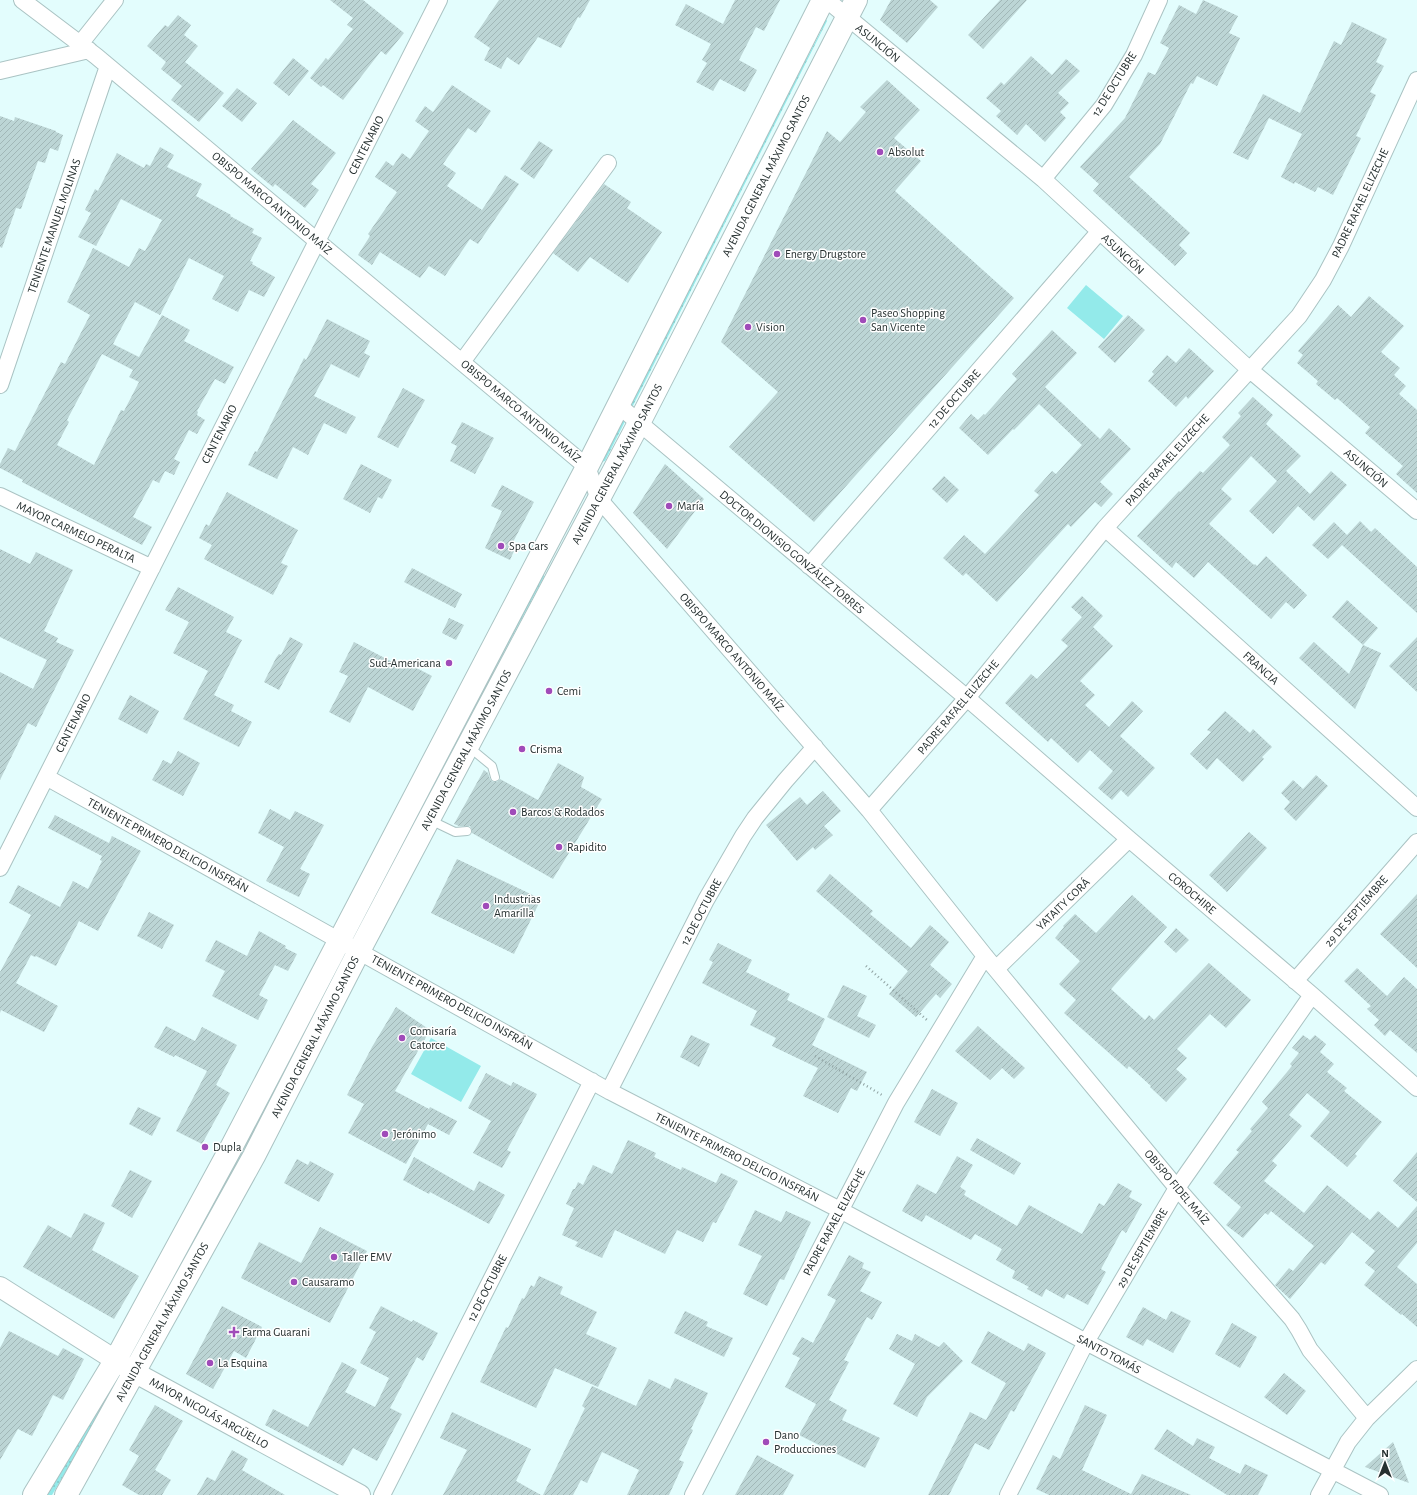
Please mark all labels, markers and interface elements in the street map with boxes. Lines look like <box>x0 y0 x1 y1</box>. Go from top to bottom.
street label: ASUNCIÓN <box>854 21 903 64</box>
street label: 12 DE OCTUBRE <box>1090 50 1139 118</box>
street label: AVENIDA GENERAL MÁXIMO SANTOS <box>719 93 812 259</box>
street label: CENTENARIO <box>346 113 386 176</box>
place label: Absolut <box>888 146 925 158</box>
street label: PADRE RAFAEL ELIZECHE <box>1329 146 1391 260</box>
marker: Absolut <box>875 147 885 157</box>
street label: OBISPO MARCO ANTONIO MAÍZ <box>210 149 335 257</box>
street label: TENIENTE MANUEL MOLINAS <box>25 157 83 295</box>
street label: ASUNCIÓN <box>1099 231 1147 277</box>
place label: Energy Drugstore <box>785 248 866 261</box>
marker: Energy Drugstore <box>772 249 782 259</box>
place label: Paseo Shopping San Vicente <box>871 307 945 333</box>
marker: Paseo Shopping San Vicente <box>858 315 868 325</box>
place label: Vision <box>756 321 785 333</box>
marker: Vision <box>743 322 753 332</box>
street label: OBISPO MARCO ANTONIO MAÍZ <box>459 357 584 465</box>
street label: 12 DE OCTUBRE <box>925 367 983 431</box>
street label: AVENIDA GENERAL MÁXIMO SANTOS <box>569 381 665 546</box>
street label: CENTENARIO <box>199 402 239 465</box>
street label: PADRE RAFAEL ELIZECHE <box>1123 412 1211 508</box>
street label: ASUNCIÓN <box>1342 446 1391 490</box>
street label: DOCTOR DIONISIO GONZÁLEZ TORRES <box>717 487 867 616</box>
street label: MAYOR CARMELO PERALTA <box>15 499 137 565</box>
place label: María <box>677 500 705 512</box>
marker: María <box>664 501 674 511</box>
place label: Spa Cars <box>509 540 548 552</box>
marker: Spa Cars <box>496 541 506 551</box>
street label: OBISPO MARCO ANTONIO MAÍZ <box>678 590 787 713</box>
street label: FRANCIA <box>1241 649 1281 687</box>
place label: Sud-Americana <box>370 657 441 669</box>
street label: PADRE RAFAEL ELIZECHE <box>915 657 1001 756</box>
marker: Sud-Americana <box>444 658 454 668</box>
street label: AVENIDA GENERAL MÁXIMO SANTOS <box>418 667 514 832</box>
place label: Cemi <box>557 685 581 697</box>
marker: Cemi <box>544 686 554 696</box>
street label: CENTENARIO <box>53 691 93 754</box>
place label: Crisma <box>530 743 563 755</box>
marker: Crisma <box>517 744 527 754</box>
street label: TENIENTE PRIMERO DELICIO INSFRÁN <box>85 795 251 894</box>
place label: Barcos & Rodados <box>521 806 604 818</box>
marker: Barcos & Rodados <box>508 807 518 817</box>
place label: Rapidito <box>567 841 607 853</box>
marker: Rapidito <box>554 842 564 852</box>
street label: COROCHIRE <box>1166 870 1218 916</box>
street label: 29 DE SEPTIEMBRE <box>1322 873 1390 949</box>
street label: YATAITY CORÁ <box>1033 875 1092 932</box>
street label: 12 DE OCTUBRE <box>679 877 724 947</box>
place label: Industrias Amarilla <box>494 893 541 919</box>
marker: Industrias Amarilla <box>481 901 491 911</box>
street label: TENIENTE PRIMERO DELICIO INSFRÁN <box>369 952 535 1051</box>
street label: AVENIDA GENERAL MÁXIMO SANTOS <box>268 954 361 1120</box>
place label: Comisaría Catorce <box>410 1025 457 1051</box>
marker: Comisaría Catorce <box>397 1033 407 1043</box>
street label: TENIENTE PRIMERO DELICIO INSFRÁN <box>653 1109 821 1204</box>
place label: Jerónimo <box>393 1128 436 1140</box>
marker: Jerónimo <box>380 1129 390 1139</box>
place label: Dupla <box>213 1141 242 1153</box>
marker: Dupla <box>200 1142 210 1152</box>
street label: OBISPO FIDEL MAÍZ <box>1142 1147 1212 1227</box>
street label: PADRE RAFAEL ELIZECHE <box>801 1166 867 1277</box>
street label: 29 DE SEPTIEMBRE <box>1114 1206 1170 1290</box>
street label: AVENIDA GENERAL MÁXIMO SANTOS <box>112 1240 211 1403</box>
place label: Taller EMV <box>342 1251 392 1263</box>
marker: Taller EMV <box>329 1252 339 1262</box>
street label: 12 DE OCTUBRE <box>465 1252 509 1323</box>
place label: Causaramo <box>302 1276 355 1288</box>
marker: Causaramo <box>289 1277 299 1287</box>
place label: Farma Guarani <box>242 1326 310 1338</box>
marker: Farma Guarani <box>229 1327 239 1337</box>
street label: SANTO TOMÁS <box>1075 1331 1144 1376</box>
place label: La Esquina <box>218 1357 268 1369</box>
marker: La Esquina <box>205 1358 215 1368</box>
street label: MAYOR NICOLÁS ARGÜELLO <box>148 1374 271 1451</box>
place label: Dano Producciones <box>774 1429 836 1455</box>
marker: Dano Producciones <box>761 1437 771 1447</box>
north arrow <box>1365 1443 1405 1483</box>
text: N <box>1381 1448 1389 1459</box>

